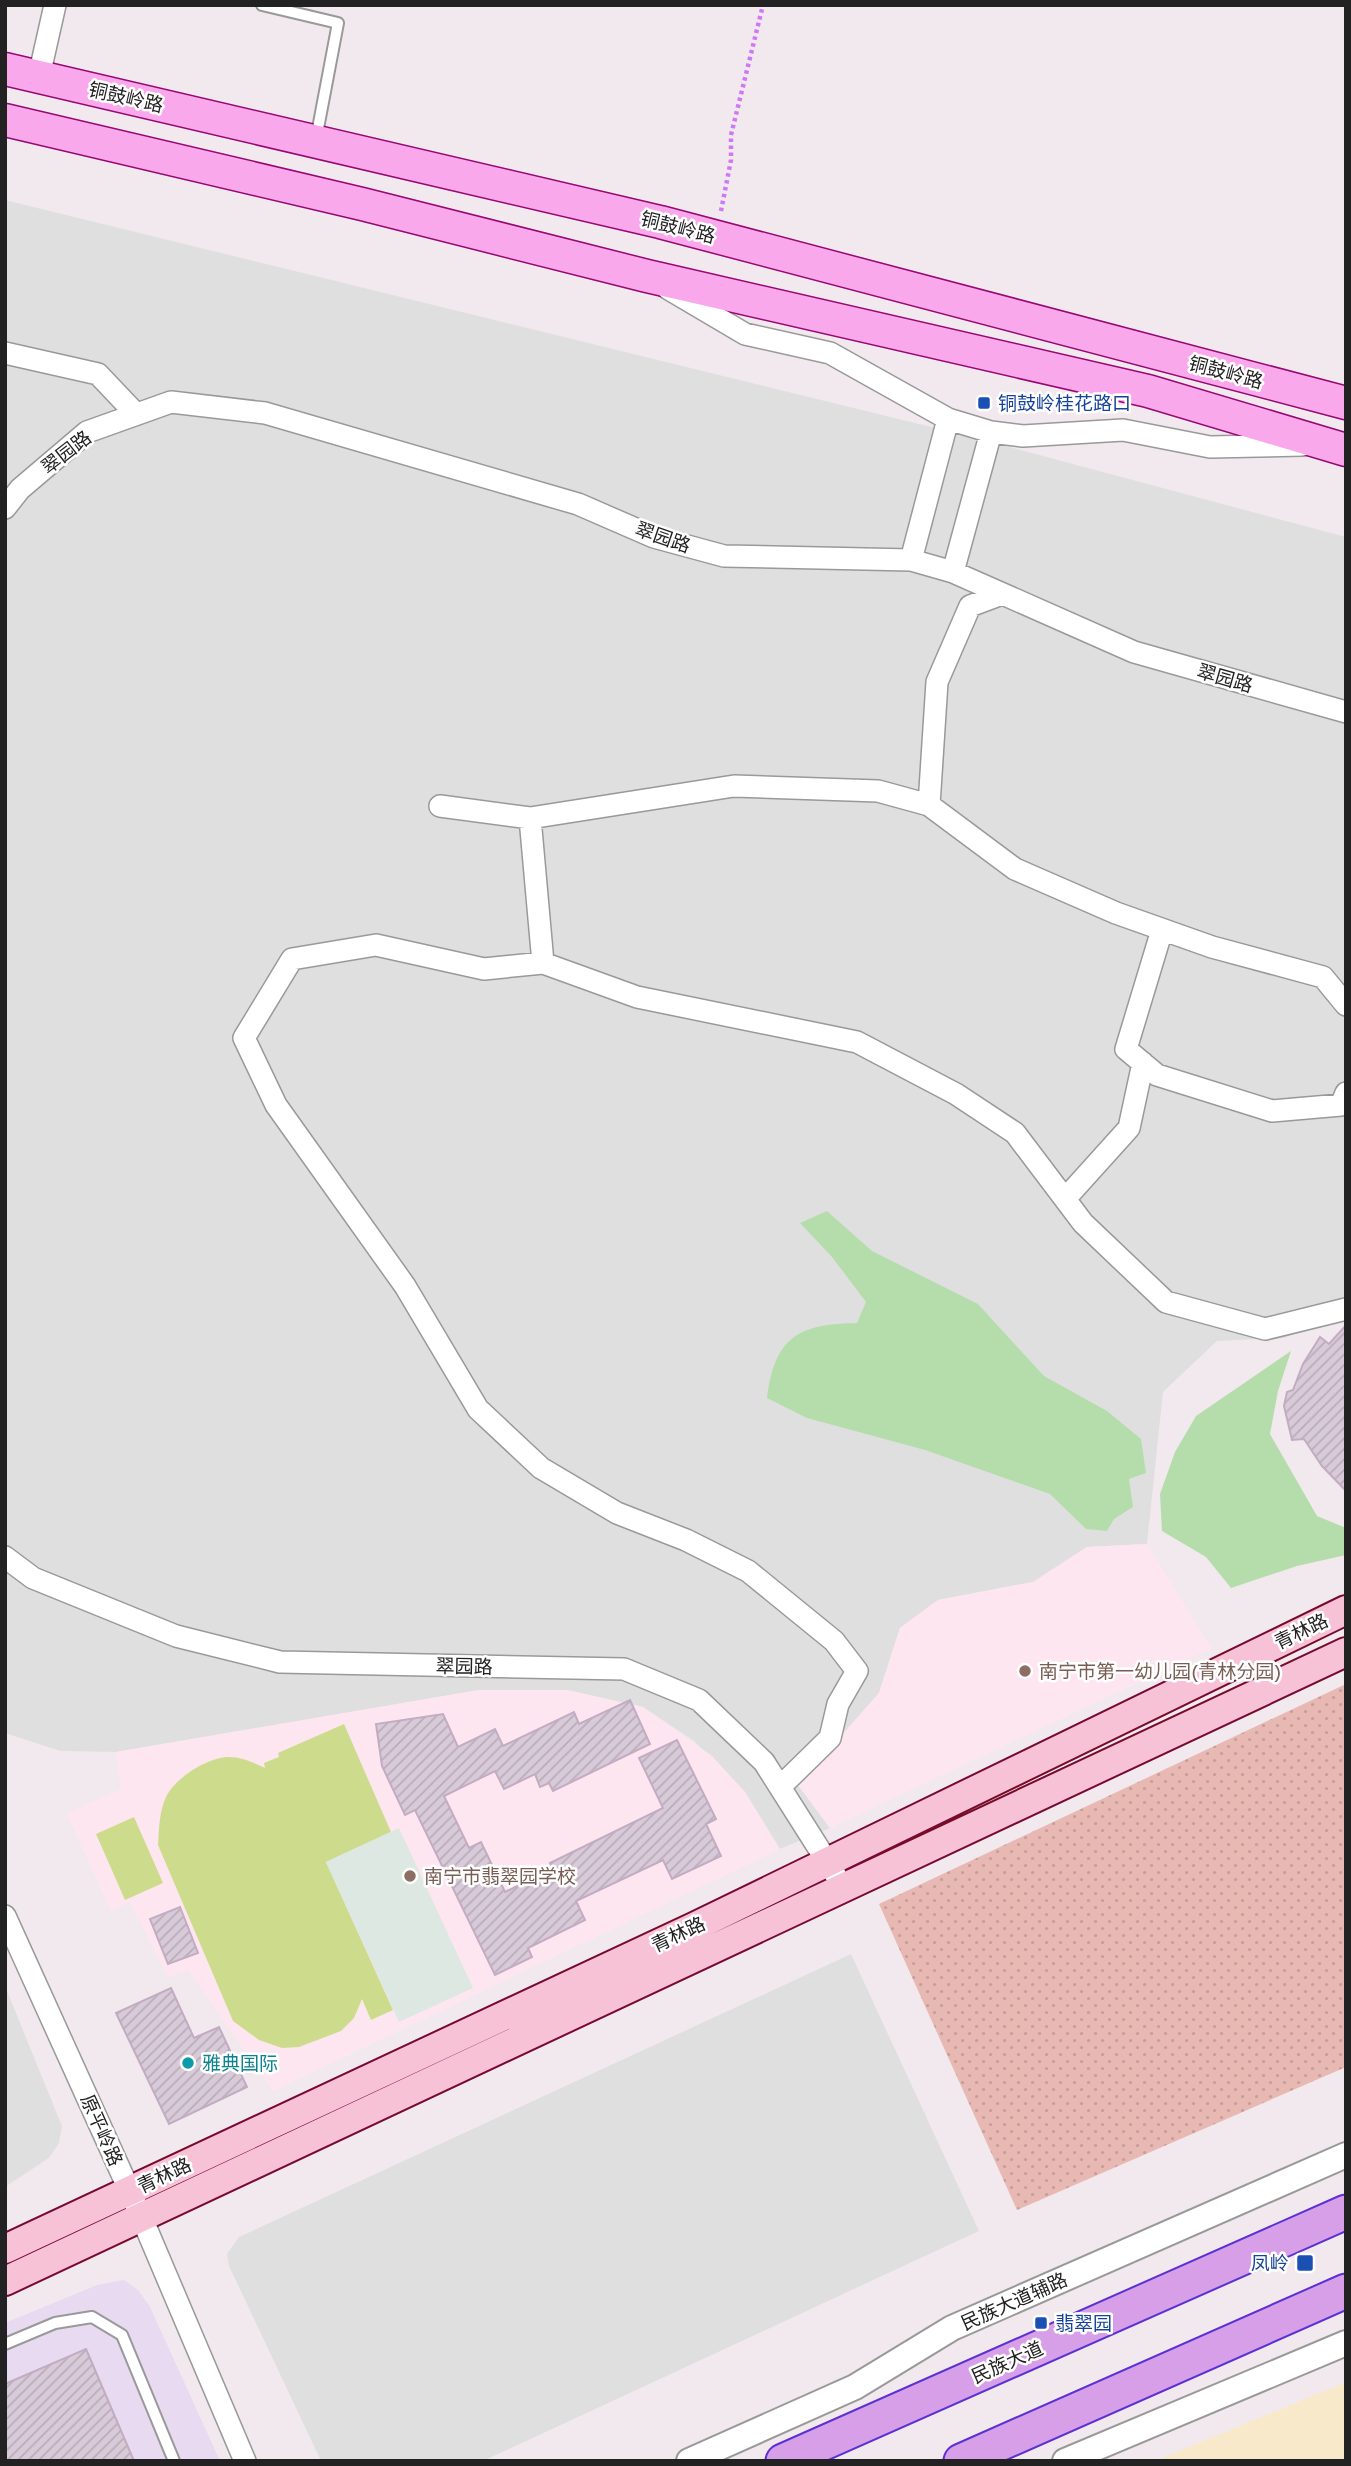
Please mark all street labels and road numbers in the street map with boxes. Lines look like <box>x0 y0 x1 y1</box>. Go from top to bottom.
street label: 铜鼓岭路 <box>86 77 166 116</box>
street label: 铜鼓岭路 <box>638 206 718 247</box>
street label: 铜鼓岭路 <box>1186 351 1266 392</box>
street label: 翠园路 <box>36 425 95 478</box>
street label: 翠园路 <box>632 516 694 557</box>
street label: 翠园路 <box>1195 659 1256 696</box>
street label: 青林路 <box>1270 1608 1331 1653</box>
street label: 翠园路 <box>435 1654 493 1677</box>
street label: 青林路 <box>647 1911 708 1956</box>
street label: 原平岭路 <box>76 2090 128 2169</box>
street label: 青林路 <box>133 2152 194 2197</box>
street label: 民族大道辅路 <box>957 2267 1071 2334</box>
street label: 民族大道 <box>967 2336 1046 2388</box>

